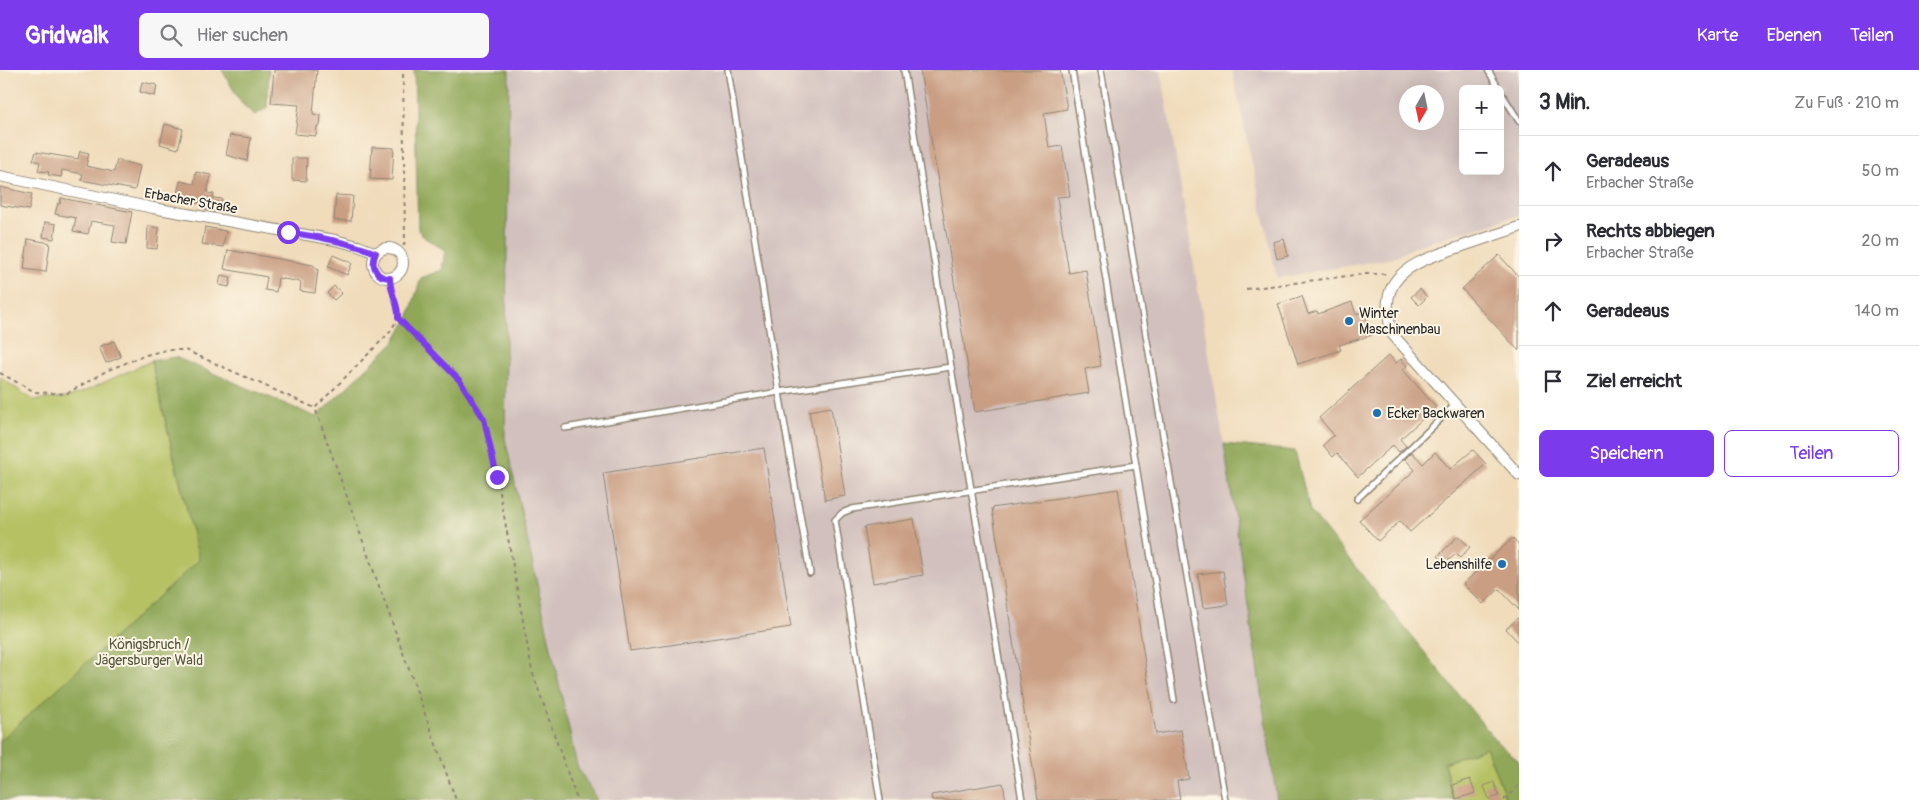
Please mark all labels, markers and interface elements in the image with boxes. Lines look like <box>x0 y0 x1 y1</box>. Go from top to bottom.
search box <box>139 13 489 58</box>
text: Gridwalk <box>25 21 109 50</box>
icon: search <box>157 21 185 49</box>
text: Hier suchen <box>197 23 288 47</box>
text: Karte <box>1697 24 1738 47</box>
text: Ebenen <box>1766 24 1822 47</box>
text: Teilen <box>1850 24 1894 47</box>
north arrow <box>1399 85 1444 130</box>
map controls <box>1459 85 1504 175</box>
button: + <box>1459 85 1504 130</box>
text: 3 Min. <box>1539 89 1590 116</box>
text: Zu Fuß · 210 m <box>1794 93 1899 113</box>
button: − <box>1459 130 1504 175</box>
text: Geradeaus <box>1586 149 1669 173</box>
icon: ahead <box>1539 157 1567 185</box>
text: 50 m <box>1862 161 1899 181</box>
text: Erbacher Straße <box>1586 173 1694 193</box>
street label: Erbacher Straße <box>143 184 239 218</box>
text: Rechts abbiegen <box>1586 219 1715 243</box>
route start <box>277 221 300 244</box>
icon: right <box>1539 227 1567 255</box>
text: 20 m <box>1861 231 1899 251</box>
text: Erbacher Straße <box>1586 243 1694 263</box>
icon: ahead <box>1539 297 1567 325</box>
text: Geradeaus <box>1586 299 1669 323</box>
text: 140 m <box>1855 301 1899 321</box>
place label: Winter Maschinenbau <box>1359 305 1441 338</box>
marker: Winter Maschinenbau <box>1343 315 1355 327</box>
icon: arrive <box>1539 367 1567 395</box>
text: Ziel erreicht <box>1586 369 1682 393</box>
place label: Ecker Backwaren <box>1387 405 1485 422</box>
marker: Ecker Backwaren <box>1371 407 1383 419</box>
button: Speichern <box>1539 430 1714 477</box>
button: Teilen <box>1724 430 1899 477</box>
route end <box>486 466 509 489</box>
place label: Lebenshilfe <box>1426 556 1492 573</box>
marker: Lebenshilfe <box>1496 558 1508 570</box>
park label: Königsbruch / Jägersburger Wald <box>95 636 203 669</box>

